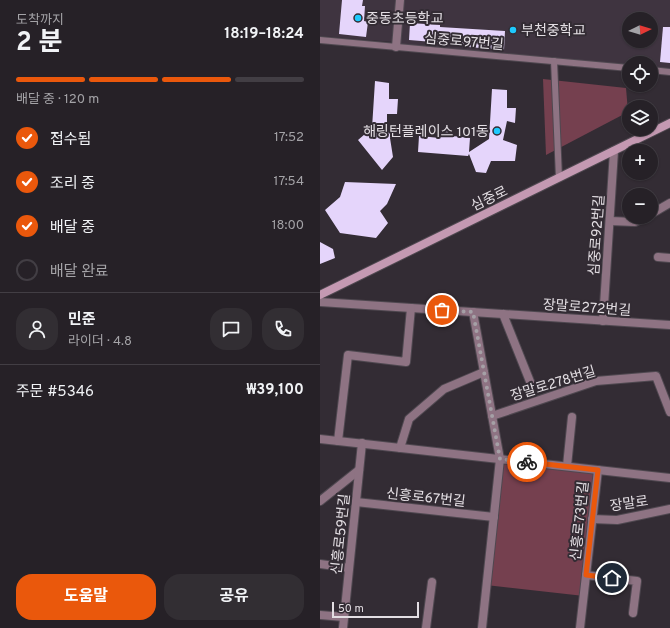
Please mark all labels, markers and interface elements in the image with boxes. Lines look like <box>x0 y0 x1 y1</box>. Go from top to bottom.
place label: 중동초등학교 <box>366 10 443 28</box>
north arrow <box>622 12 658 48</box>
map controls <box>622 12 658 224</box>
text: 도착까지 <box>16 13 64 29</box>
marker: 중동초등학교 <box>353 13 363 23</box>
place label: 부천중학교 <box>521 22 586 40</box>
text: 18:19–18:24 <box>224 25 304 44</box>
marker: 부천중학교 <box>508 25 518 35</box>
text: 2 분 <box>16 27 62 60</box>
street label: 심중로97번길 <box>423 31 504 54</box>
button: locate <box>622 56 658 92</box>
text: 배달 중 · 120 m <box>16 92 99 108</box>
button: layers <box>622 100 658 136</box>
place label: 해링턴플레이스 101동 <box>363 124 489 141</box>
marker: 해링턴플레이스 101동 <box>492 126 502 136</box>
icon: check <box>16 127 38 149</box>
text: 17:52 <box>274 130 304 146</box>
text: 접수됨 <box>50 131 91 150</box>
button: + <box>622 144 658 180</box>
icon: check <box>16 171 38 193</box>
text: 17:54 <box>274 174 304 190</box>
text: 조리 중 <box>50 175 95 194</box>
street label: 심중로 <box>469 183 511 215</box>
button: − <box>622 188 658 224</box>
street label: 심중로92번길 <box>586 194 609 276</box>
icon: check <box>16 215 38 237</box>
text: 18:00 <box>272 218 304 234</box>
text: 배달 중 <box>50 219 95 238</box>
text: 배달 완료 <box>50 263 109 282</box>
pin <box>425 293 459 327</box>
street label: 장말로272번길 <box>542 297 632 320</box>
icon: bag <box>431 299 453 321</box>
button: person <box>16 308 58 350</box>
button: chat <box>210 308 252 350</box>
button: phone <box>262 308 304 350</box>
text: 민준 <box>68 311 96 330</box>
text: 라이더 · 4.8 <box>68 334 132 350</box>
street label: 장말로278번길 <box>509 363 598 405</box>
text: ₩39,100 <box>246 381 304 400</box>
text: 주문 #5346 <box>16 383 94 402</box>
courier <box>507 442 547 482</box>
icon: bike <box>516 451 538 473</box>
street label: 신흥로73번길 <box>568 481 593 562</box>
street label: 신흥로67번길 <box>385 486 466 511</box>
street label: 신흥로59번길 <box>329 493 354 575</box>
street label: 장말로 <box>609 493 650 516</box>
pin <box>595 561 629 595</box>
icon: home <box>601 567 623 589</box>
button: 도움말 <box>16 574 156 620</box>
button: 공유 <box>164 574 304 620</box>
scale bar <box>332 600 419 619</box>
text: 50 m <box>338 602 364 616</box>

